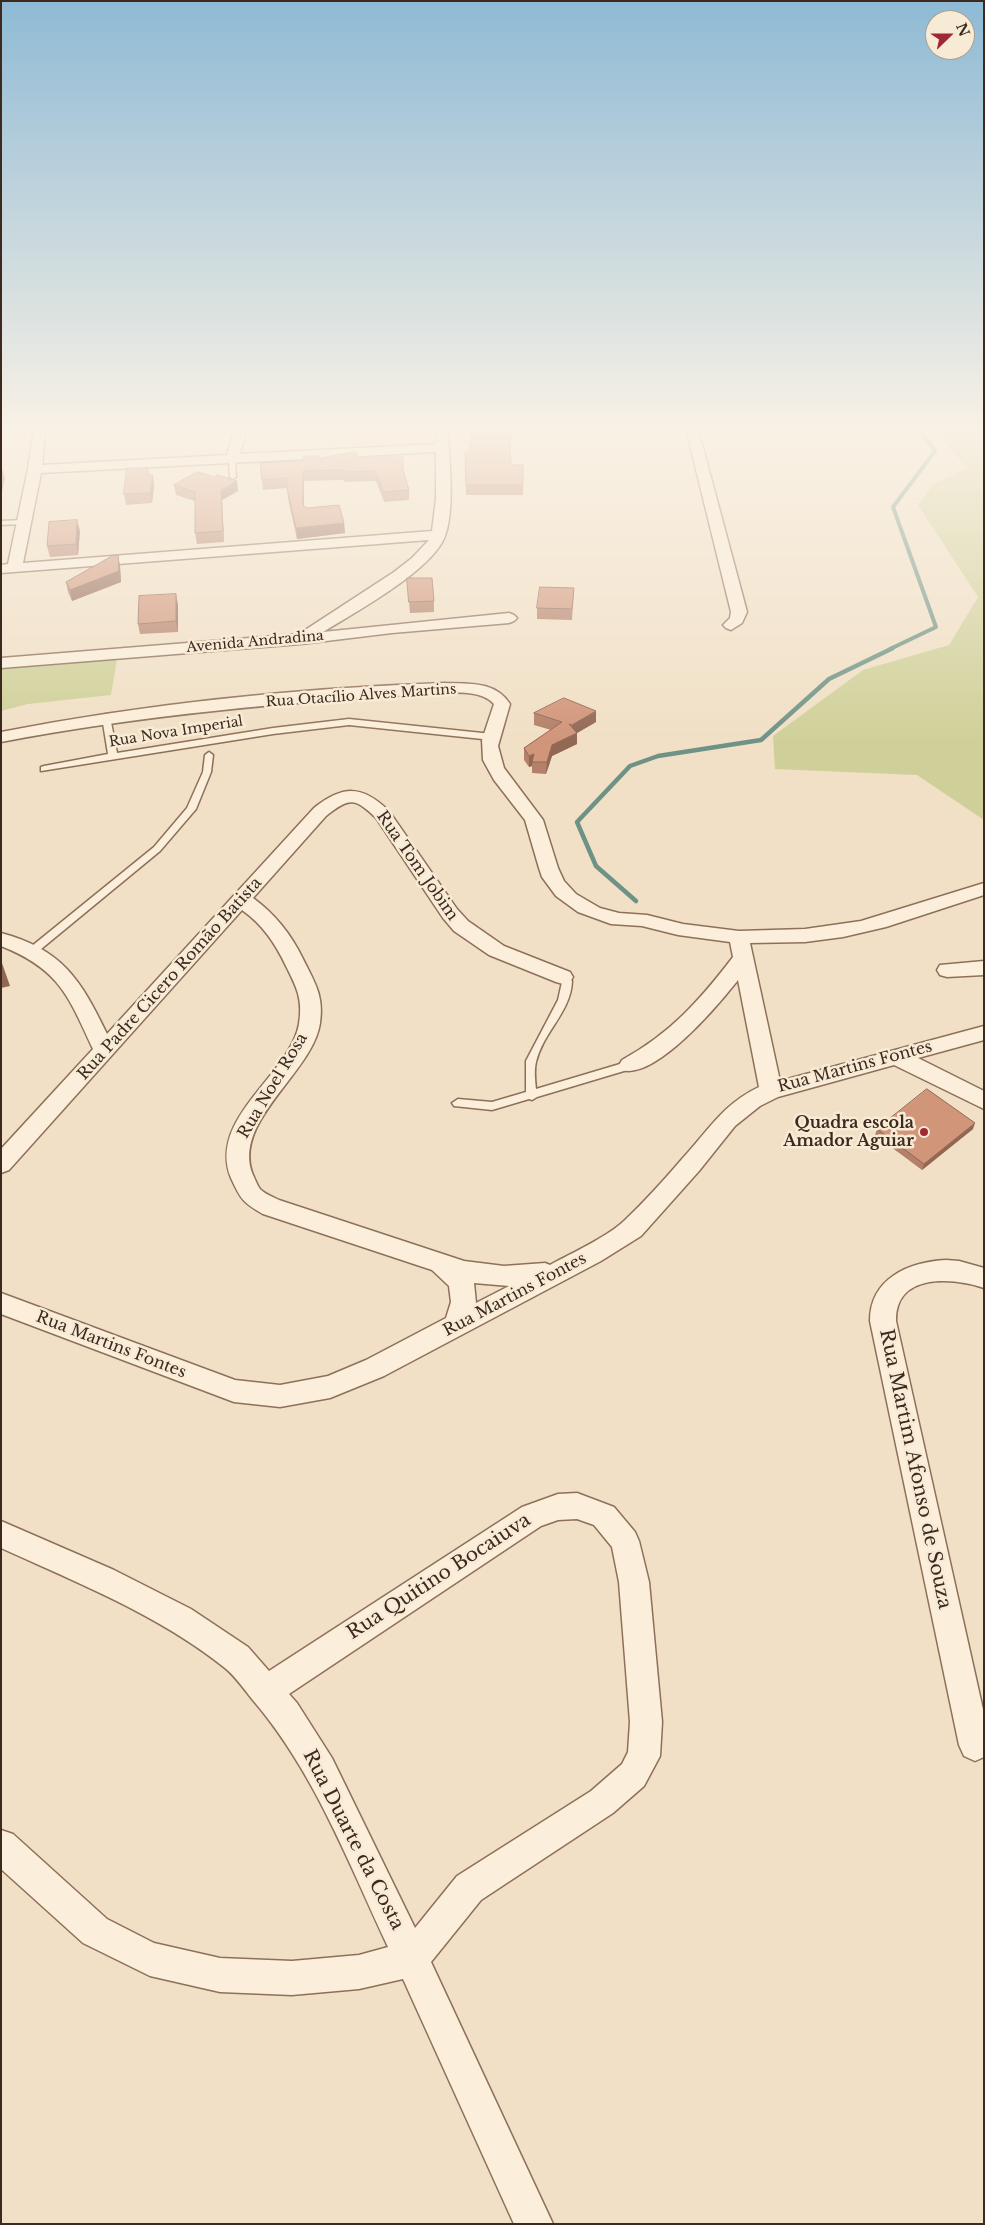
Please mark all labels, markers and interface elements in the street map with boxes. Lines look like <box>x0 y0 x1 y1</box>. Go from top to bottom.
north arrow <box>925 10 975 60</box>
text: N <box>952 20 974 39</box>
street label: Avenida Andradina <box>186 628 324 656</box>
street label: Rua Otacílio Alves Martins <box>265 681 457 711</box>
street label: Rua Nova Imperial <box>108 713 244 751</box>
street label: Rua Tom Jobim <box>372 807 462 925</box>
street label: Rua Padre Cicero Romão Batista <box>74 874 266 1084</box>
street label: Rua Noel Rosa <box>234 1030 312 1142</box>
street label: Rua Martins Fontes <box>776 1037 934 1097</box>
place label: Quadra escola Amador Aguiar <box>783 1113 914 1151</box>
marker: Quadra escola Amador Aguiar <box>918 1126 930 1138</box>
street label: Rua Martins Fontes <box>440 1249 590 1341</box>
street label: Rua Martins Fontes <box>33 1308 189 1382</box>
street label: Rua Martim Afonso de Souza <box>874 1327 956 1611</box>
street label: Rua Quitino Bocaiuva <box>343 1509 535 1645</box>
street label: Rua Duarte da Costa <box>298 1746 408 1934</box>

